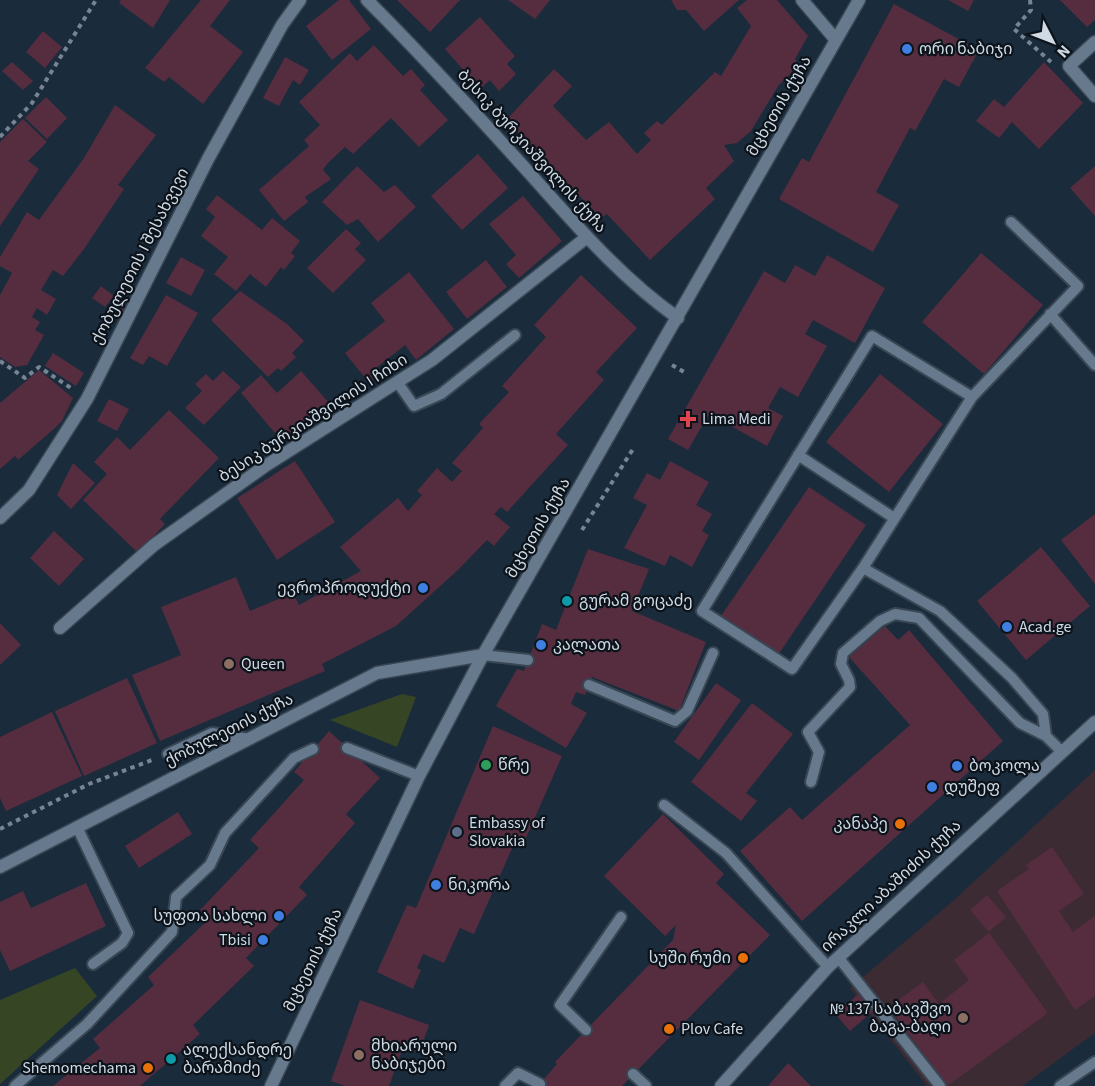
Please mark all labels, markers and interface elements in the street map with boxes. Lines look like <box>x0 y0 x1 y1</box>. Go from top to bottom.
north arrow <box>1023 12 1083 72</box>
place label: ორი ნაბიჯი <box>919 38 1013 60</box>
text: N <box>1052 40 1075 63</box>
marker: ორი ნაბიჯი <box>900 42 914 56</box>
street label: მცხეთის ქუჩა <box>741 52 817 160</box>
street label: ბესიკ ბურკიაშვილის ქუჩა <box>452 64 612 238</box>
street label: ქობულეთის I შესახვევი <box>86 164 194 348</box>
street label: ბესიკ ბურკიაშვილის I ჩიხი <box>214 349 412 487</box>
place label: Lima Medi <box>702 408 771 430</box>
marker: Lima Medi <box>679 410 697 428</box>
street label: მცხეთის ქუჩა <box>500 474 576 582</box>
place label: ევროპროდუქტი <box>277 577 411 599</box>
marker: ევროპროდუქტი <box>416 581 430 595</box>
place label: გურამ გოცაძე <box>579 590 693 612</box>
marker: გურამ გოცაძე <box>560 594 574 608</box>
place label: Acad.ge <box>1019 616 1072 638</box>
marker: Acad.ge <box>1000 620 1014 634</box>
place label: კალათა <box>553 634 620 656</box>
marker: კალათა <box>534 638 548 652</box>
place label: Queen <box>241 653 285 675</box>
marker: Queen <box>222 657 236 671</box>
street label: ქობულეთის ქუჩა <box>161 688 297 772</box>
place label: წრე <box>498 754 530 776</box>
place label: ბოკოლა <box>969 755 1040 777</box>
marker: წრე <box>479 758 493 772</box>
marker: ბოკოლა <box>950 759 964 773</box>
place label: დუშეფ <box>944 776 1000 798</box>
marker: დუშეფ <box>925 780 939 794</box>
place label: Embassy of Slovakia <box>469 812 546 852</box>
place label: კანაპე <box>833 813 888 835</box>
street label: ირაკლი აბაშიძის ქუჩა <box>816 815 966 957</box>
marker: კანაპე <box>893 817 907 831</box>
marker: Embassy of Slovakia <box>450 825 464 839</box>
place label: ნიკორა <box>448 874 510 896</box>
marker: ნიკორა <box>429 878 443 892</box>
place label: სუფთა სახლი <box>153 905 267 927</box>
street label: მცხეთის ქუჩა <box>278 905 348 1015</box>
marker: სუფთა სახლი <box>272 909 286 923</box>
place label: Tbisi <box>219 929 251 951</box>
marker: Tbisi <box>256 933 270 947</box>
place label: სუში რუმი <box>649 947 731 969</box>
marker: სუში რუმი <box>736 951 750 965</box>
place label: № 137 საბავშვო ბაგა-ბაღი <box>829 998 951 1038</box>
marker: № 137 საბავშვო ბაგა-ბაღი <box>956 1011 970 1025</box>
place label: Plov Cafe <box>681 1018 743 1040</box>
marker: Plov Cafe <box>662 1022 676 1036</box>
place label: მხიარული ნაბიჯები <box>371 1035 457 1075</box>
place label: ალექსანდრე ბარამიძე <box>183 1039 292 1079</box>
marker: მხიარული ნაბიჯები <box>352 1048 366 1062</box>
marker: ალექსანდრე ბარამიძე <box>164 1052 178 1066</box>
place label: Shemomechama <box>22 1057 136 1079</box>
marker: Shemomechama <box>141 1061 155 1075</box>

